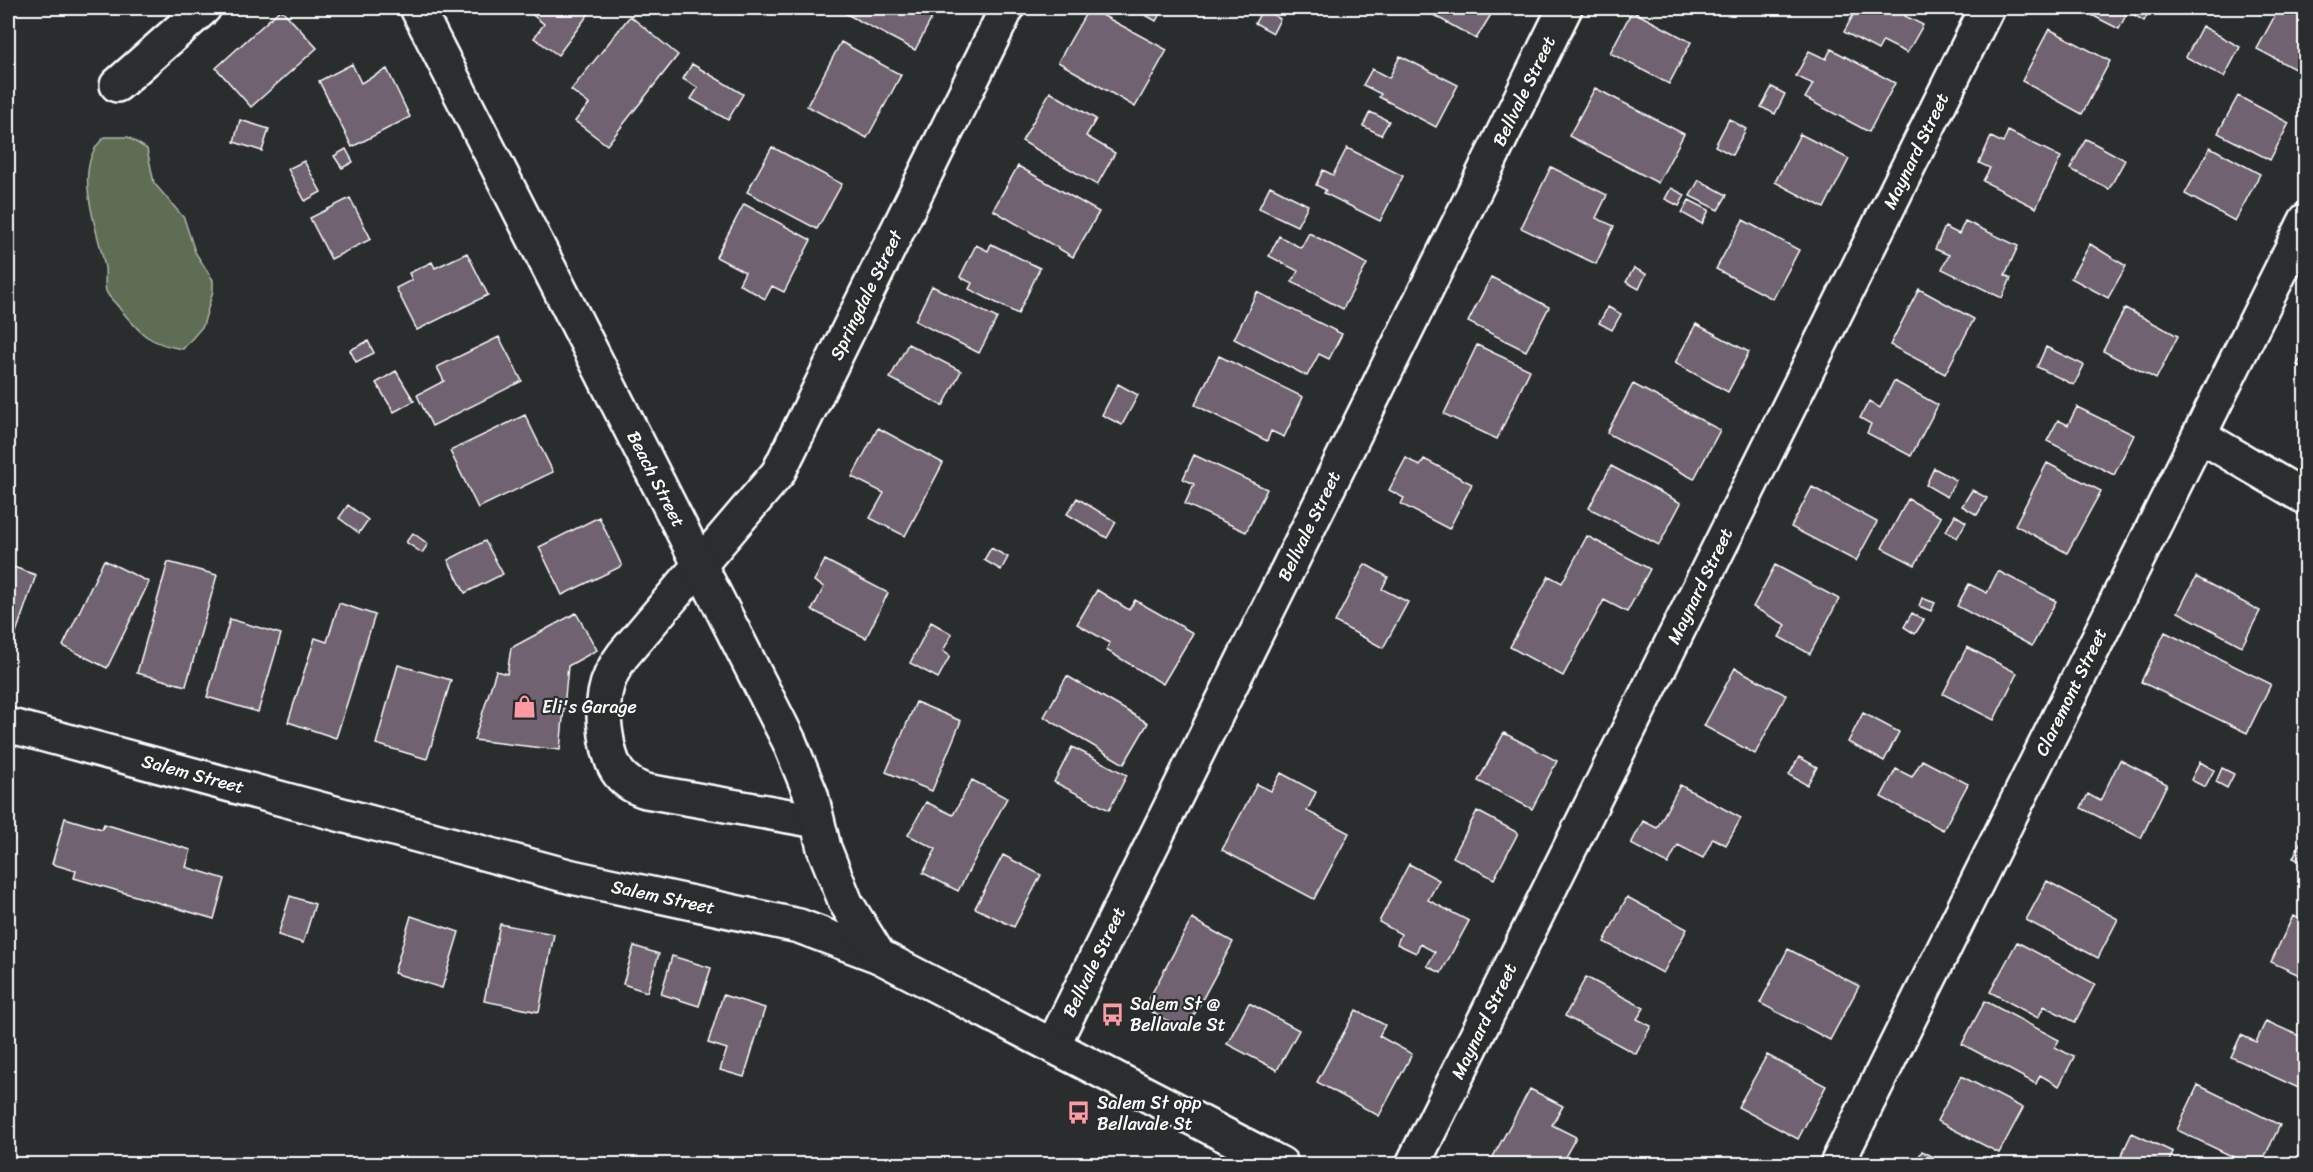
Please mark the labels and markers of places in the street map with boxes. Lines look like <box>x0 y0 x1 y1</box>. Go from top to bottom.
place label: Eli's Garage <box>542 691 637 723</box>
shop icon: Eli's Garage <box>511 694 537 720</box>
place label: Salem St @ Bellavale St <box>1130 988 1226 1041</box>
bus stop icon: Salem St @ Bellavale St <box>1099 1001 1125 1027</box>
place label: Salem St opp Bellavale St <box>1097 1087 1202 1140</box>
bus stop icon: Salem St opp Bellavale St <box>1066 1100 1092 1126</box>

